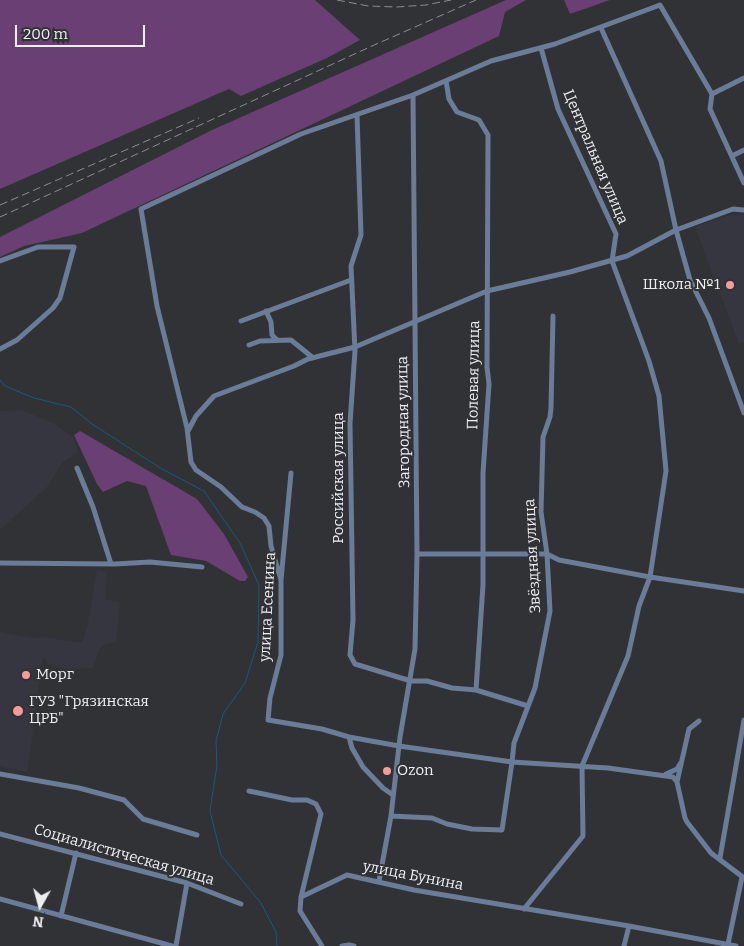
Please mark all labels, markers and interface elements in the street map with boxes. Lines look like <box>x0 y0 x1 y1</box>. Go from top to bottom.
scale bar <box>18 15 148 47</box>
text: 200 m <box>23 25 68 43</box>
street label: Центральная улица <box>558 87 632 227</box>
place label: Школа №1 <box>643 276 720 294</box>
marker: Школа №1 <box>724 279 736 291</box>
street label: Полевая улица <box>464 320 484 430</box>
street label: Загородная улица <box>394 356 414 488</box>
street label: Российская улица <box>330 412 348 544</box>
street label: Звёздная улица <box>521 498 545 614</box>
street label: улица Есенина <box>256 552 280 662</box>
place label: Морг <box>36 666 74 684</box>
marker: Морг <box>20 669 32 681</box>
place label: ГУЗ "Грязинская ЦРБ" <box>29 693 149 728</box>
marker: ГУЗ "Грязинская ЦРБ" <box>11 704 25 718</box>
place label: Ozon <box>397 762 434 780</box>
marker: Ozon <box>381 765 393 777</box>
street label: Социалистическая улица <box>32 821 216 889</box>
street label: улица Бунина <box>361 857 465 895</box>
north arrow <box>15 881 65 931</box>
text: N <box>32 912 45 930</box>

